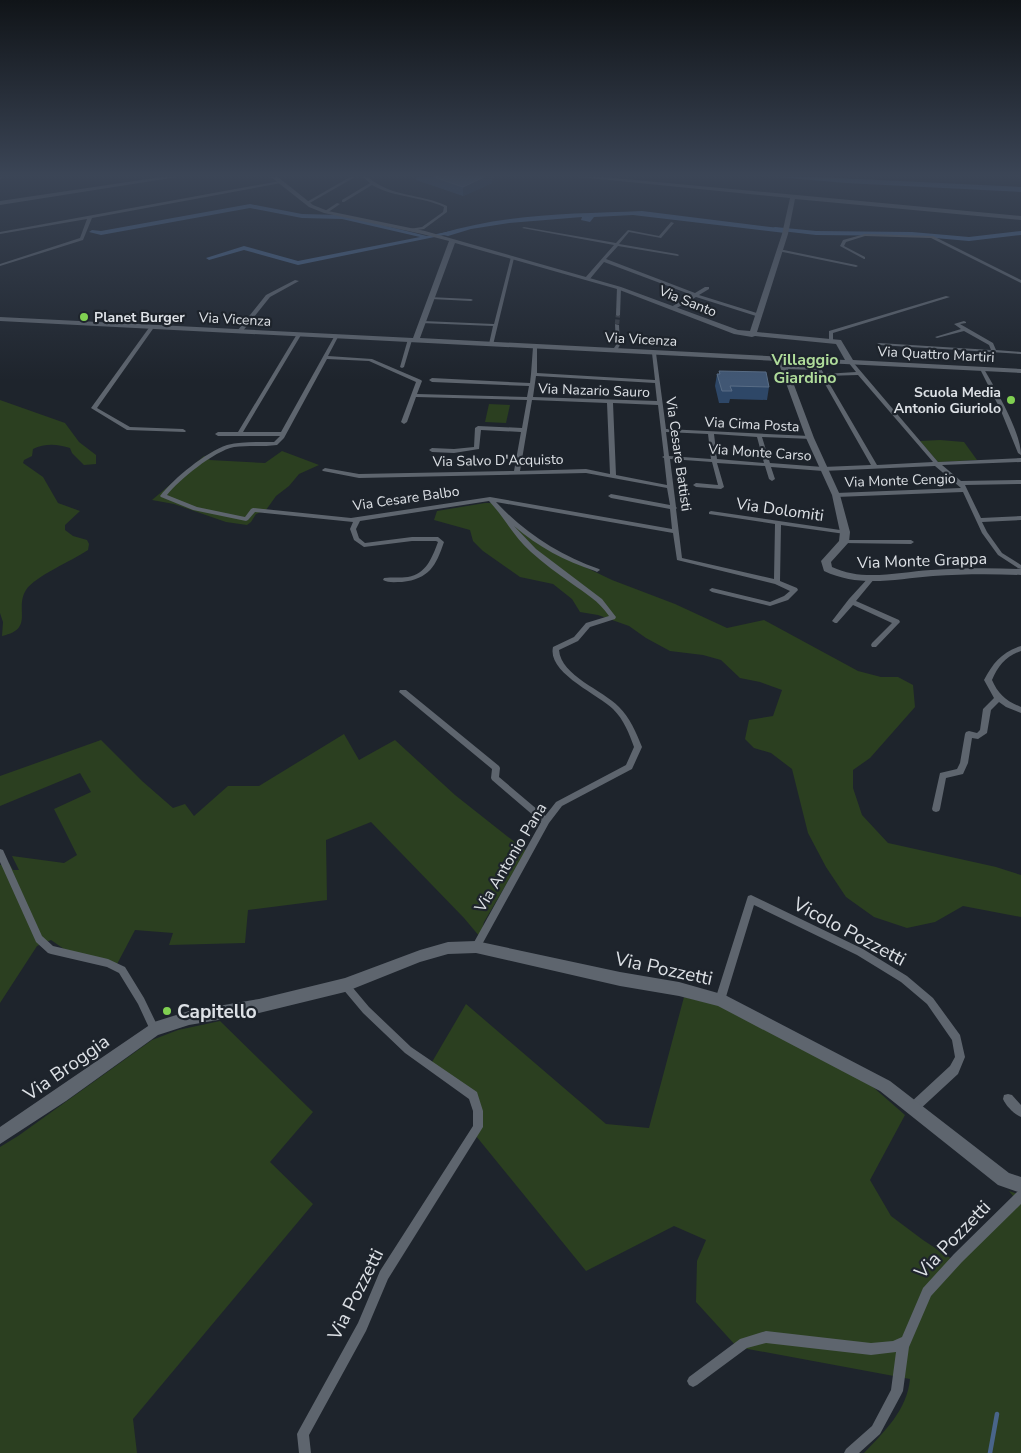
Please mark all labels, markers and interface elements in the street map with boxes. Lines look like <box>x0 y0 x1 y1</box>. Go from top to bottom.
street label: Via Santo <box>655 281 720 322</box>
place label: Planet Burger <box>94 308 185 327</box>
street label: Via Vicenza <box>197 308 272 331</box>
marker: Planet Burger <box>78 311 90 323</box>
street label: Via Vicenza <box>603 328 678 351</box>
street label: Via Quattro Martiri <box>876 342 995 367</box>
district label: Villaggio Giardino <box>770 349 839 389</box>
street label: Via Nazario Sauro <box>537 379 650 402</box>
place label: Scuola Media Antonio Giuriolo <box>894 383 1001 418</box>
marker: Scuola Media Antonio Giuriolo <box>1005 394 1017 406</box>
street label: Via Cesare Battisti <box>661 395 696 512</box>
street label: Via Cima Posta <box>703 412 800 436</box>
street label: Via Monte Carso <box>707 439 812 466</box>
street label: Via Salvo D'Acquisto <box>431 450 564 471</box>
street label: Via Monte Cengio <box>843 469 956 492</box>
street label: Via Cesare Balbo <box>351 482 461 516</box>
street label: Via Dolomiti <box>734 493 825 527</box>
street label: Via Monte Grappa <box>856 548 987 574</box>
street label: Via Antonio Pana <box>469 799 552 917</box>
street label: Vicolo Pozzetti <box>788 891 911 973</box>
street label: Via Pozzetti <box>611 946 715 992</box>
place label: Capitello <box>177 999 257 1025</box>
marker: Capitello <box>161 1005 173 1017</box>
street label: Via Broggia <box>18 1029 115 1108</box>
street label: Via Pozzetti <box>908 1195 997 1285</box>
street label: Via Pozzetti <box>321 1244 390 1346</box>

